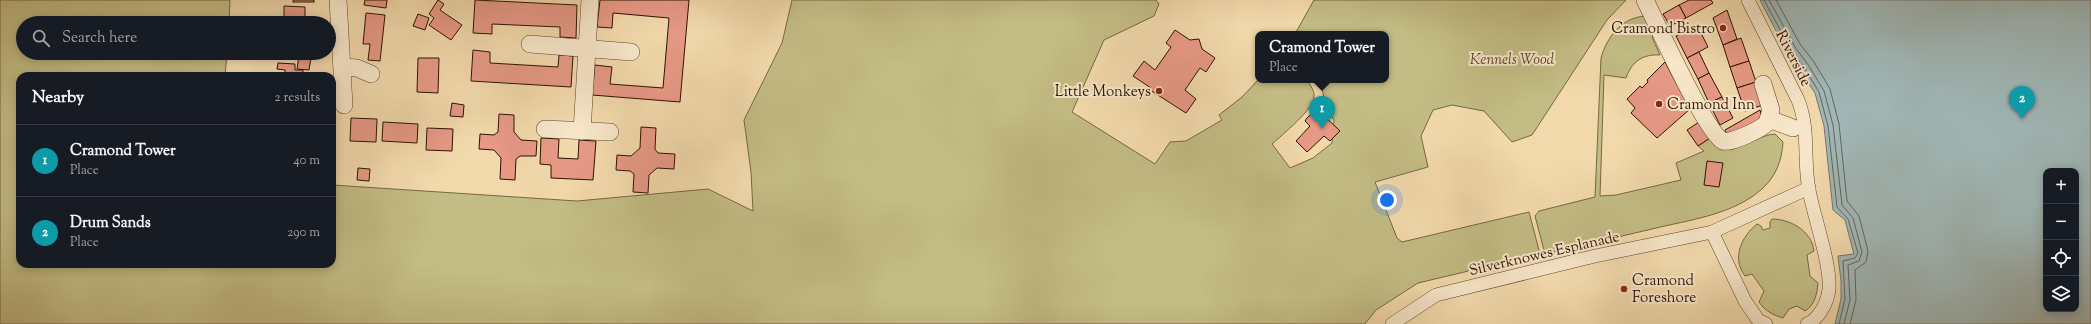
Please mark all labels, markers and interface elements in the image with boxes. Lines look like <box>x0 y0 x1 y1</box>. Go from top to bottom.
search box <box>16 16 336 60</box>
place label: Cramond Bistro <box>1611 19 1715 40</box>
marker: Cramond Bistro <box>1718 23 1728 33</box>
icon: search <box>30 27 52 49</box>
street label: Riverside <box>1770 27 1816 90</box>
text: Search here <box>62 28 137 49</box>
popup <box>1255 31 1389 83</box>
text: Cramond Tower <box>1269 38 1375 59</box>
park label: Kennels Wood <box>1470 50 1555 71</box>
text: Place <box>1269 59 1298 77</box>
place label: Little Monkeys <box>1055 82 1151 103</box>
text: Nearby <box>32 86 84 110</box>
marker: Little Monkeys <box>1154 86 1164 96</box>
pin: 2 <box>2009 86 2035 119</box>
text: 2 results <box>275 89 320 107</box>
place label: Cramond Inn <box>1667 95 1755 116</box>
pin: 1 <box>1309 96 1335 129</box>
marker: Cramond Inn <box>1654 99 1664 109</box>
text: Cramond Tower <box>70 141 176 162</box>
text: 1 <box>43 152 47 170</box>
text: 40 m <box>293 152 320 170</box>
text: Place <box>70 162 99 180</box>
map controls <box>2043 168 2079 312</box>
button: + <box>2043 168 2079 204</box>
your location <box>1377 190 1397 210</box>
button: − <box>2043 204 2079 240</box>
text: Drum Sands <box>70 213 151 234</box>
text: 2 <box>42 224 48 242</box>
text: 290 m <box>287 224 320 242</box>
street label: Silverknowes Esplanade <box>1467 227 1622 282</box>
text: Place <box>70 234 99 252</box>
button: locate <box>2043 240 2079 276</box>
place label: Cramond Foreshore <box>1632 271 1696 309</box>
button: layers <box>2043 276 2079 312</box>
marker: Cramond Foreshore <box>1619 284 1629 294</box>

